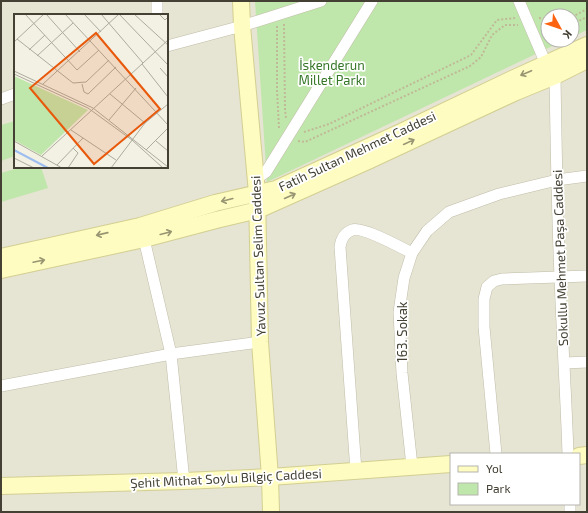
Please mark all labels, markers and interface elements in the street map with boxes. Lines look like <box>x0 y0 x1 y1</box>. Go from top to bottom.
north arrow <box>540 8 580 48</box>
inset map <box>14 14 168 168</box>
text: K <box>561 28 575 42</box>
park label: İskenderun Millet Parkı <box>298 57 366 88</box>
one-way arrow <box>521 70 533 77</box>
street label: Fatih Sultan Mehmet Caddesi <box>276 107 438 195</box>
one-way arrow <box>402 138 414 145</box>
street label: Sokullu Mehmet Paşa Caddesi <box>549 169 572 346</box>
street label: Yavuz Sultan Selim Caddesi <box>247 175 269 337</box>
one-way arrow <box>284 191 296 199</box>
one-way arrow <box>221 197 234 205</box>
one-way arrow <box>159 229 172 236</box>
one-way arrow <box>95 231 108 239</box>
one-way arrow <box>32 257 45 265</box>
street label: 163. Sokak <box>394 301 410 362</box>
legend <box>450 453 580 505</box>
text: Yol <box>486 461 503 475</box>
street label: Şehit Mithat Soylu Bilgiç Caddesi <box>130 465 322 492</box>
text: Park <box>486 481 511 495</box>

